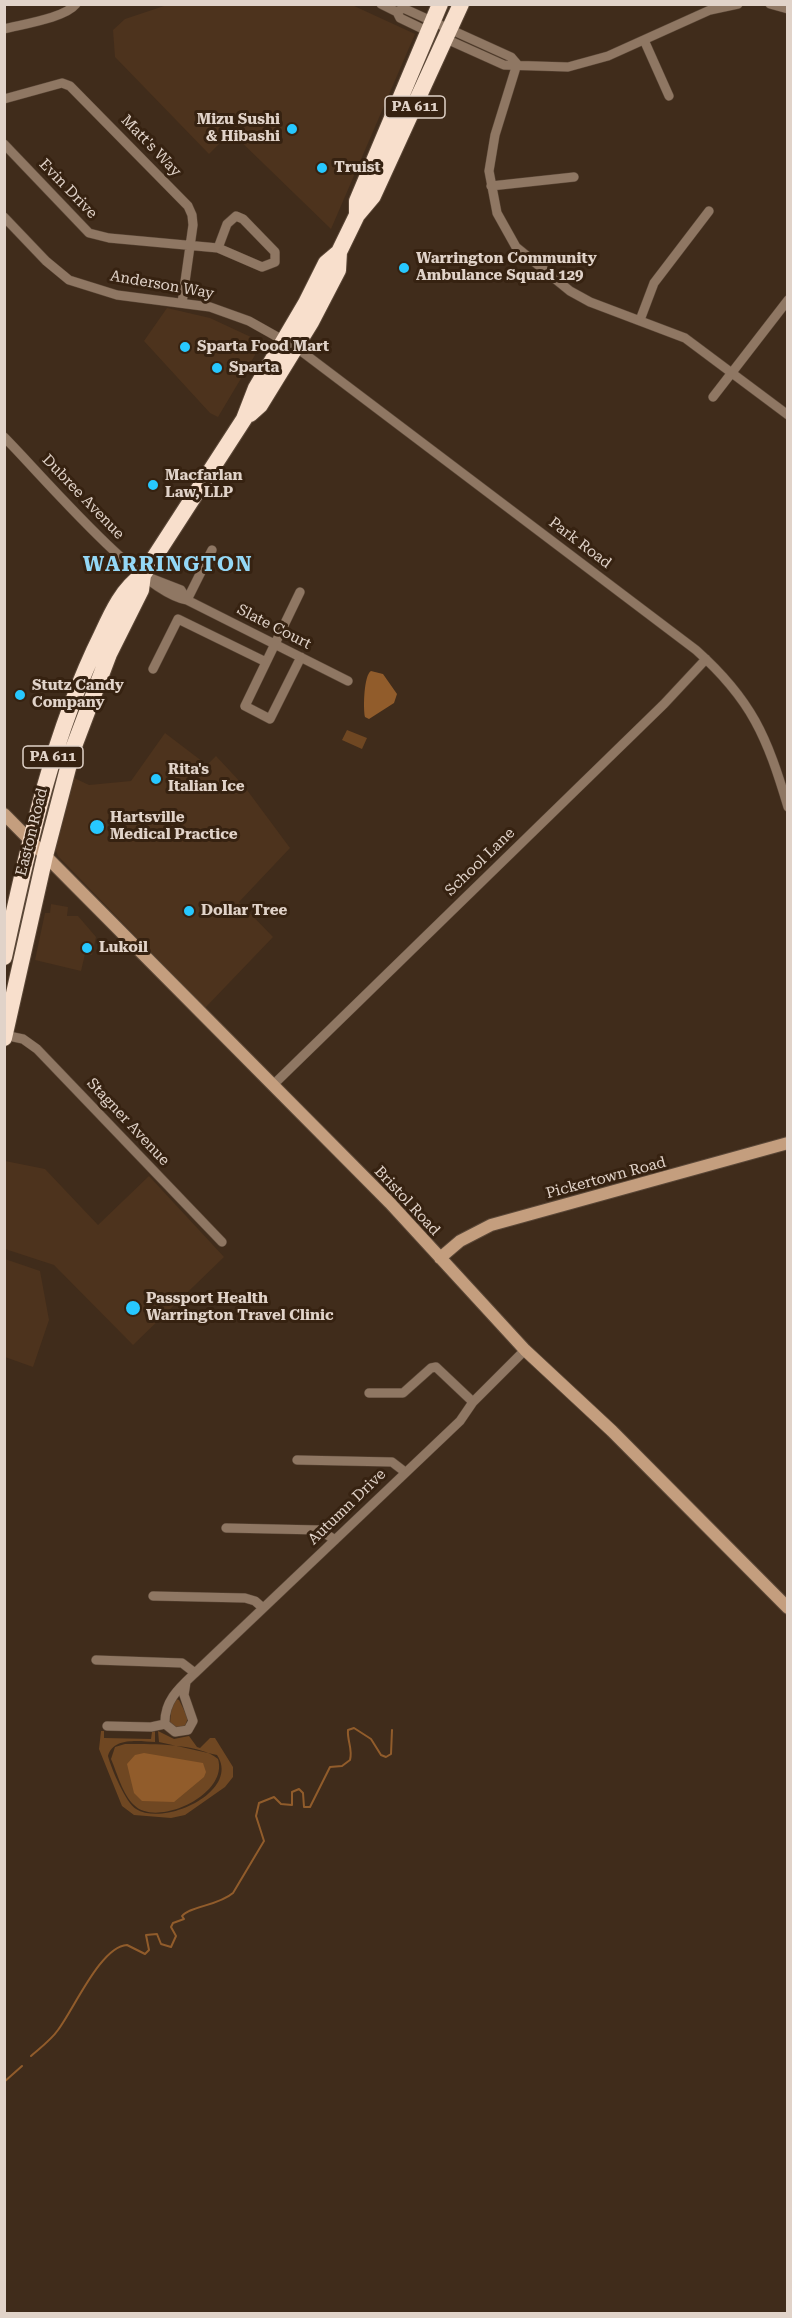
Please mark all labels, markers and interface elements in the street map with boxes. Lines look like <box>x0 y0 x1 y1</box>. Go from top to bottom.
road number: PA 611 <box>385 96 445 118</box>
street label: Matt's Way <box>117 111 185 181</box>
place label: Mizu Sushi & Hibashi <box>197 111 280 146</box>
marker: Mizu Sushi & Hibashi <box>285 122 299 136</box>
street label: Evin Drive <box>35 156 101 222</box>
place label: Truist <box>334 159 380 177</box>
marker: Truist <box>315 161 329 175</box>
place label: Warrington Community Ambulance Squad 129 <box>416 250 597 285</box>
marker: Warrington Community Ambulance Squad 129 <box>397 261 411 275</box>
street label: Anderson Way <box>109 267 215 303</box>
place label: Sparta Food Mart <box>197 338 329 356</box>
marker: Sparta Food Mart <box>178 340 192 354</box>
place label: Sparta <box>229 359 279 377</box>
marker: Sparta <box>210 361 224 375</box>
street label: Dubree Avenue <box>38 451 128 543</box>
place label: Macfarlan Law, LLP <box>165 467 243 502</box>
marker: Macfarlan Law, LLP <box>146 478 160 492</box>
street label: Park Road <box>545 514 615 572</box>
district label: WARRINGTON <box>83 552 253 578</box>
street label: Slate Court <box>234 601 314 653</box>
place label: Stutz Candy Company <box>32 677 124 712</box>
marker: Stutz Candy Company <box>13 688 27 702</box>
road number: PA 611 <box>23 746 83 768</box>
place label: Rita's Italian Ice <box>168 761 245 796</box>
marker: Rita's Italian Ice <box>149 772 163 786</box>
street label: Easton Road <box>12 786 52 878</box>
place label: Hartsville Medical Practice <box>110 809 238 844</box>
marker: Hartsville Medical Practice <box>88 818 106 836</box>
street label: School Lane <box>441 824 519 900</box>
place label: Dollar Tree <box>201 902 287 920</box>
marker: Dollar Tree <box>182 904 196 918</box>
place label: Lukoil <box>99 939 148 957</box>
marker: Lukoil <box>80 941 94 955</box>
street label: Stagner Avenue <box>83 1075 173 1169</box>
street label: Pickertown Road <box>544 1153 668 1203</box>
street label: Bristol Road <box>370 1163 444 1239</box>
place label: Passport Health Warrington Travel Clinic <box>146 1290 334 1325</box>
marker: Passport Health Warrington Travel Clinic <box>124 1299 142 1317</box>
street label: Autumn Drive <box>304 1465 390 1549</box>

